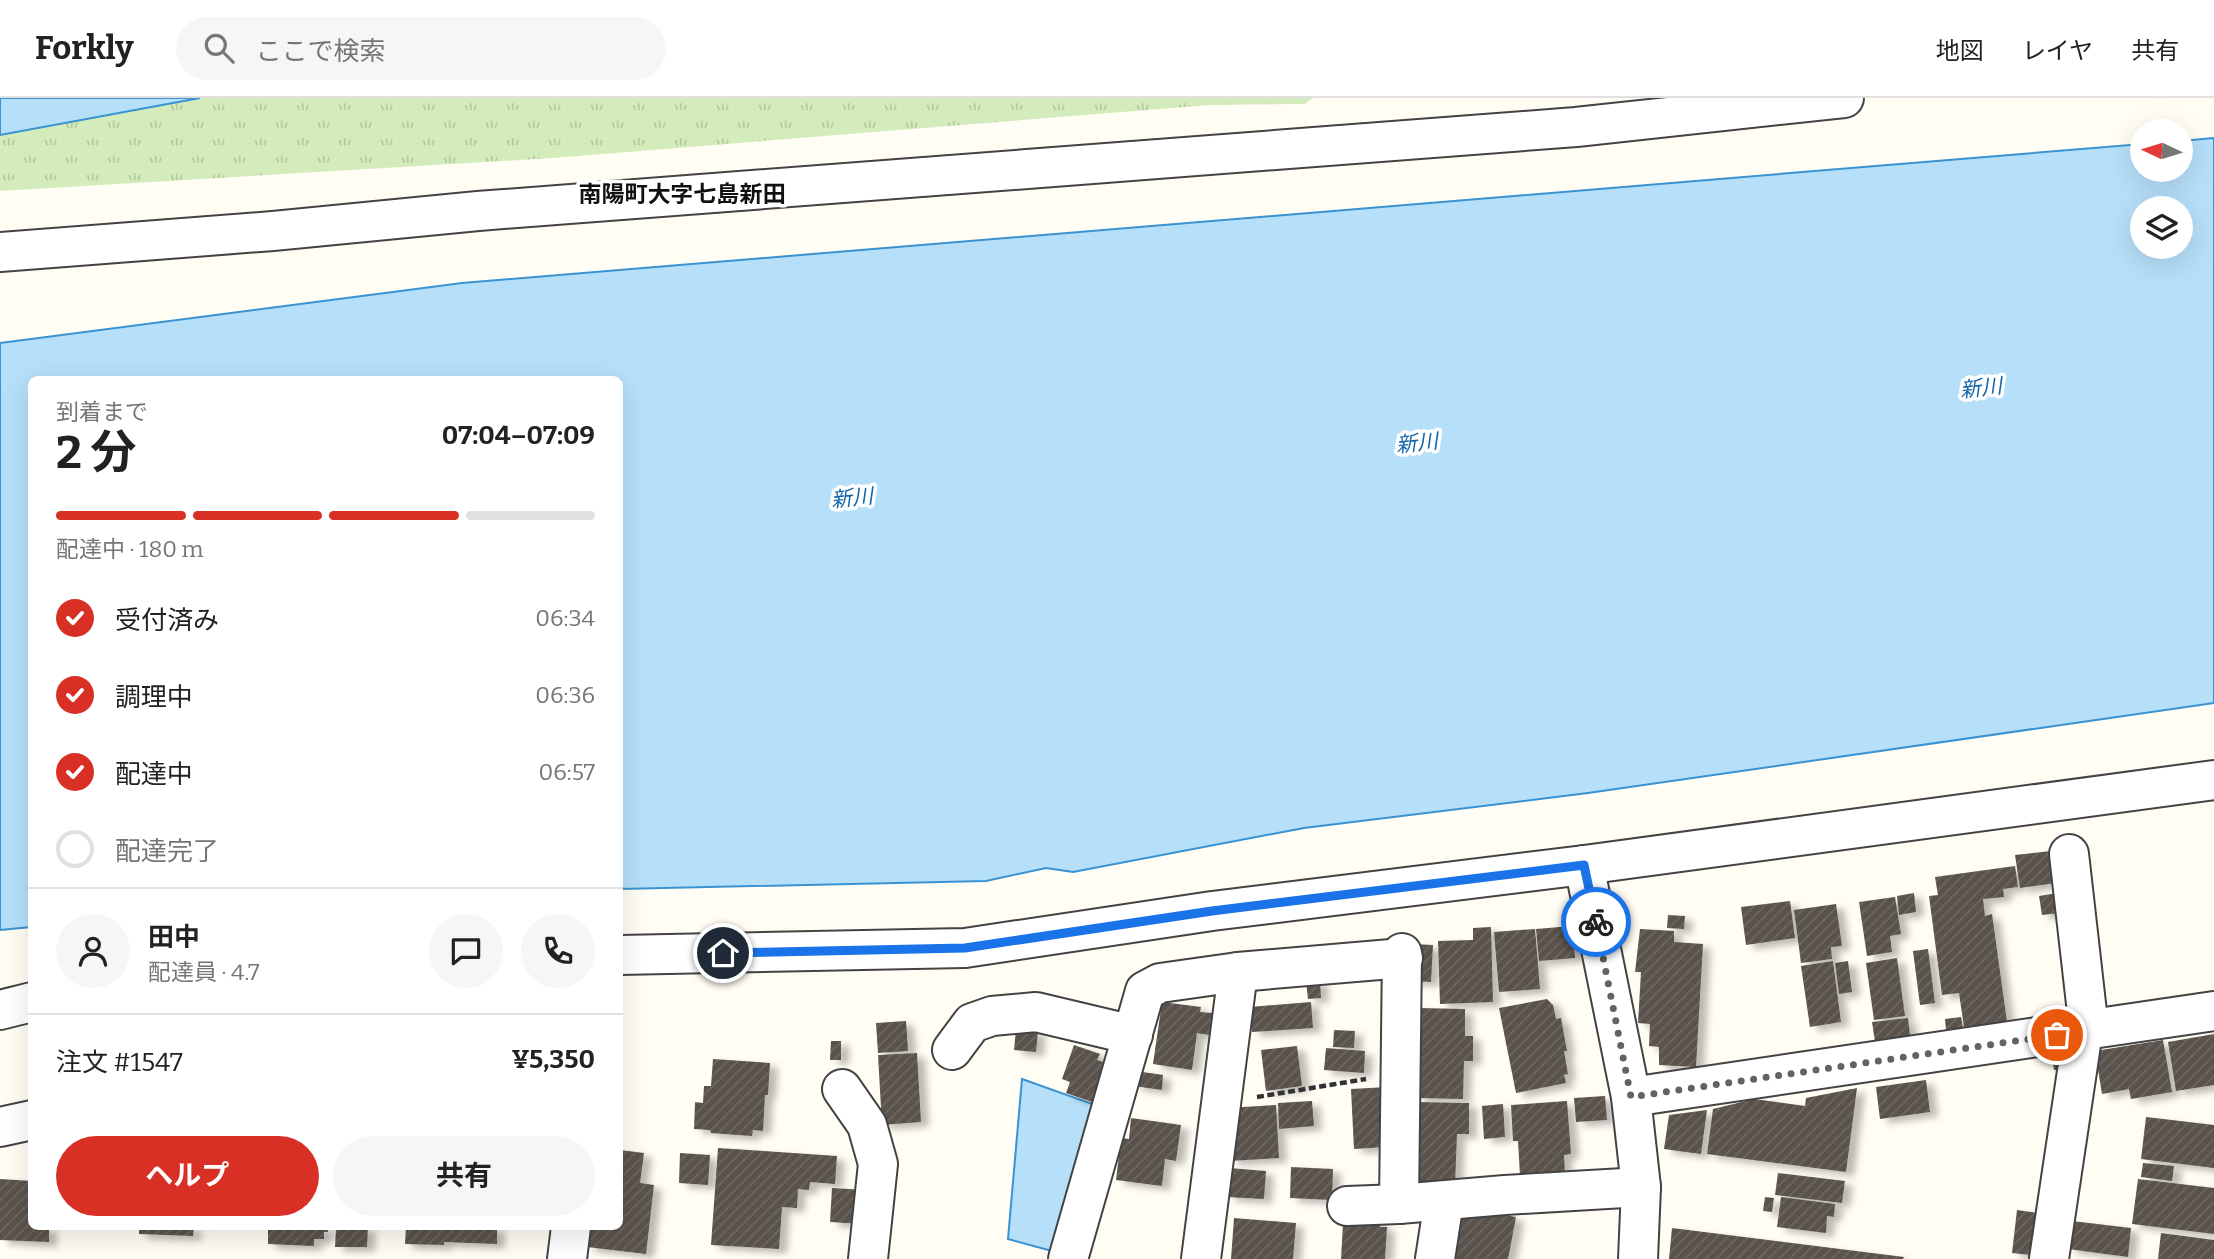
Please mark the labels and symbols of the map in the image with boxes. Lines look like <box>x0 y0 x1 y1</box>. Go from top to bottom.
north arrow <box>2130 119 2193 182</box>
district label: 南陽町大字七島新田 <box>579 180 786 208</box>
water label: 新川 <box>1959 373 2005 403</box>
water label: 新川 <box>1395 428 1441 458</box>
water label: 新川 <box>830 483 876 513</box>
courier <box>1561 887 1631 957</box>
pin <box>693 923 753 983</box>
pin <box>2027 1005 2087 1065</box>

